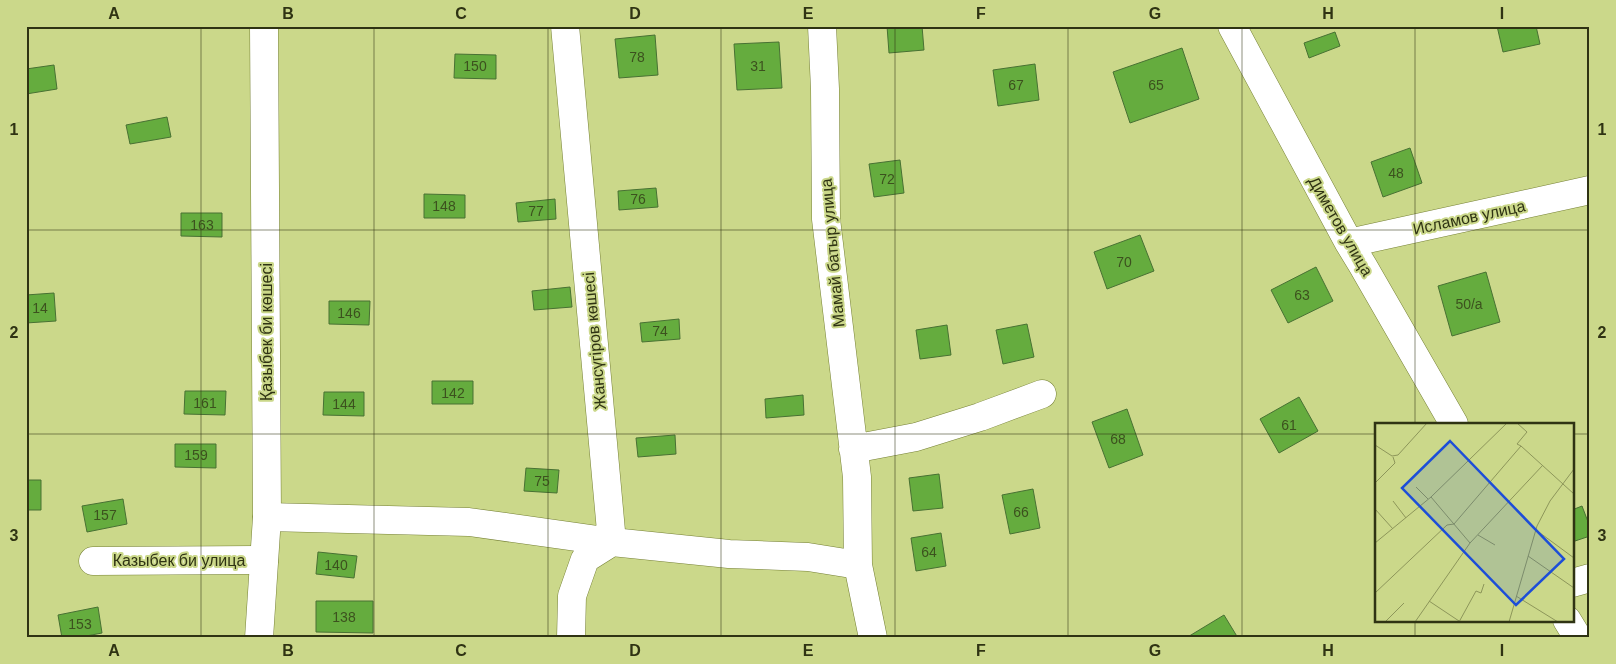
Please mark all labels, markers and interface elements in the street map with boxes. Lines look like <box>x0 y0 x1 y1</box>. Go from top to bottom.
text: A <box>108 5 120 22</box>
text: B <box>282 5 294 22</box>
text: C <box>455 5 467 22</box>
text: D <box>629 5 641 22</box>
text: E <box>803 5 814 22</box>
text: F <box>976 5 986 22</box>
text: G <box>1149 5 1161 22</box>
text: H <box>1322 5 1334 22</box>
text: I <box>1500 5 1504 22</box>
house number: 78 <box>629 49 645 65</box>
house number: 150 <box>463 58 487 74</box>
house number: 31 <box>750 58 766 74</box>
house number: 67 <box>1008 77 1024 93</box>
house number: 65 <box>1148 77 1164 93</box>
text: 1 <box>10 121 19 138</box>
text: 1 <box>1598 121 1607 138</box>
house number: 48 <box>1388 165 1404 181</box>
house number: 72 <box>879 171 895 187</box>
street label: Диметов улица <box>1305 173 1376 279</box>
street label: Мамай батыр улица <box>818 178 847 328</box>
house number: 76 <box>630 191 646 207</box>
street label: Исламов улица <box>1411 197 1527 238</box>
house number: 148 <box>432 198 456 214</box>
house number: 77 <box>528 203 544 219</box>
house number: 163 <box>190 217 214 233</box>
house number: 70 <box>1116 254 1132 270</box>
street label: Қазыбек би көшесі <box>258 263 275 401</box>
street label: Жансүгіров көшесі <box>580 271 609 410</box>
house number: 63 <box>1294 287 1310 303</box>
house number: 50/а <box>1455 296 1483 312</box>
house number: 14 <box>32 300 48 316</box>
house number: 146 <box>337 305 361 321</box>
house number: 74 <box>652 323 668 339</box>
text: 2 <box>10 324 19 341</box>
text: 2 <box>1598 324 1607 341</box>
house number: 142 <box>441 385 465 401</box>
house number: 161 <box>193 395 217 411</box>
house number: 144 <box>332 396 356 412</box>
house number: 61 <box>1281 417 1297 433</box>
inset map <box>1375 423 1574 622</box>
house number: 68 <box>1110 431 1126 447</box>
house number: 159 <box>184 447 208 463</box>
house number: 75 <box>534 473 550 489</box>
house number: 66 <box>1013 504 1029 520</box>
house number: 157 <box>93 507 117 523</box>
text: 3 <box>10 527 19 544</box>
text: 3 <box>1598 527 1607 544</box>
house number: 64 <box>921 544 937 560</box>
street label: Казыбек би улица <box>113 552 245 569</box>
house number: 140 <box>324 557 348 573</box>
house number: 138 <box>332 609 356 625</box>
house number: 153 <box>68 616 92 632</box>
text: A <box>108 642 120 659</box>
text: B <box>282 642 294 659</box>
text: C <box>455 642 467 659</box>
text: D <box>629 642 641 659</box>
text: E <box>803 642 814 659</box>
text: F <box>976 642 986 659</box>
text: G <box>1149 642 1161 659</box>
text: H <box>1322 642 1334 659</box>
text: I <box>1500 642 1504 659</box>

